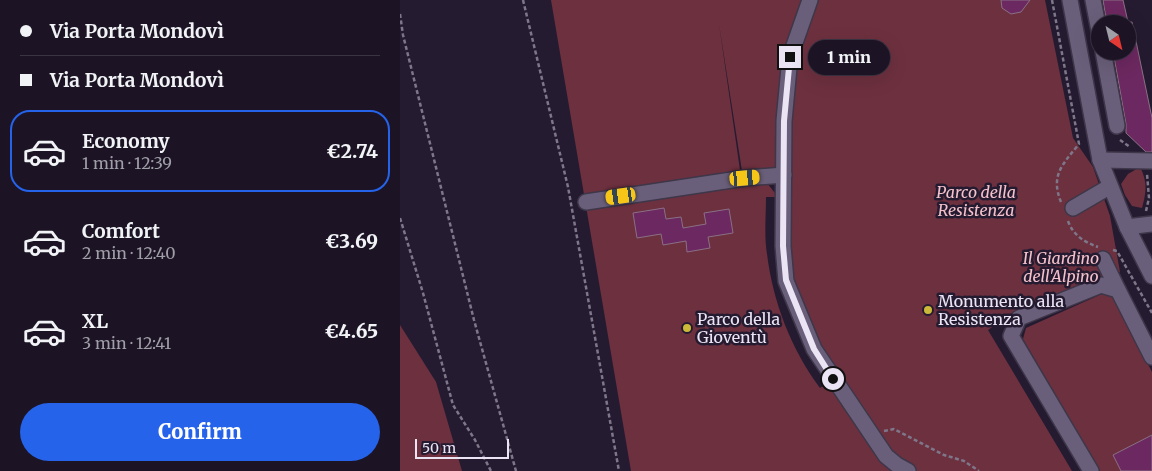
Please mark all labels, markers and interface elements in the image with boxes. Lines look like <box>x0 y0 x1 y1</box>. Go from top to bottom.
north arrow <box>1091 15 1136 60</box>
map controls <box>1091 15 1136 60</box>
text: Via Porta Mondovì <box>50 19 224 43</box>
callout: 1 min <box>808 40 890 74</box>
route end <box>779 46 801 68</box>
text: 1 min <box>827 47 871 67</box>
text: Via Porta Mondovì <box>50 68 224 92</box>
icon: car <box>22 129 67 174</box>
text: Economy <box>82 129 170 153</box>
text: €2.74 <box>326 139 378 163</box>
text: 1 min · 12:39 <box>82 153 172 173</box>
car <box>729 169 760 187</box>
park label: Parco della Resistenza <box>936 182 1016 220</box>
car <box>605 186 636 206</box>
icon: car <box>22 219 67 264</box>
text: Comfort <box>82 219 160 243</box>
text: €3.69 <box>325 229 378 253</box>
text: 2 min · 12:40 <box>82 243 176 263</box>
park label: Il Giardino dell'Alpino <box>1023 248 1099 286</box>
place label: Monumento alla Resistenza <box>938 291 1064 329</box>
marker: Monumento alla Resistenza <box>922 304 934 316</box>
icon: car <box>22 309 67 354</box>
text: XL <box>82 309 108 333</box>
place label: Parco della Gioventù <box>697 309 780 347</box>
text: €4.65 <box>324 319 378 343</box>
marker: Parco della Gioventù <box>681 322 693 334</box>
text: 3 min · 12:41 <box>82 333 171 353</box>
route start <box>822 368 844 390</box>
button: Confirm <box>20 403 380 461</box>
scale bar <box>415 436 509 459</box>
text: 50 m <box>422 439 456 457</box>

